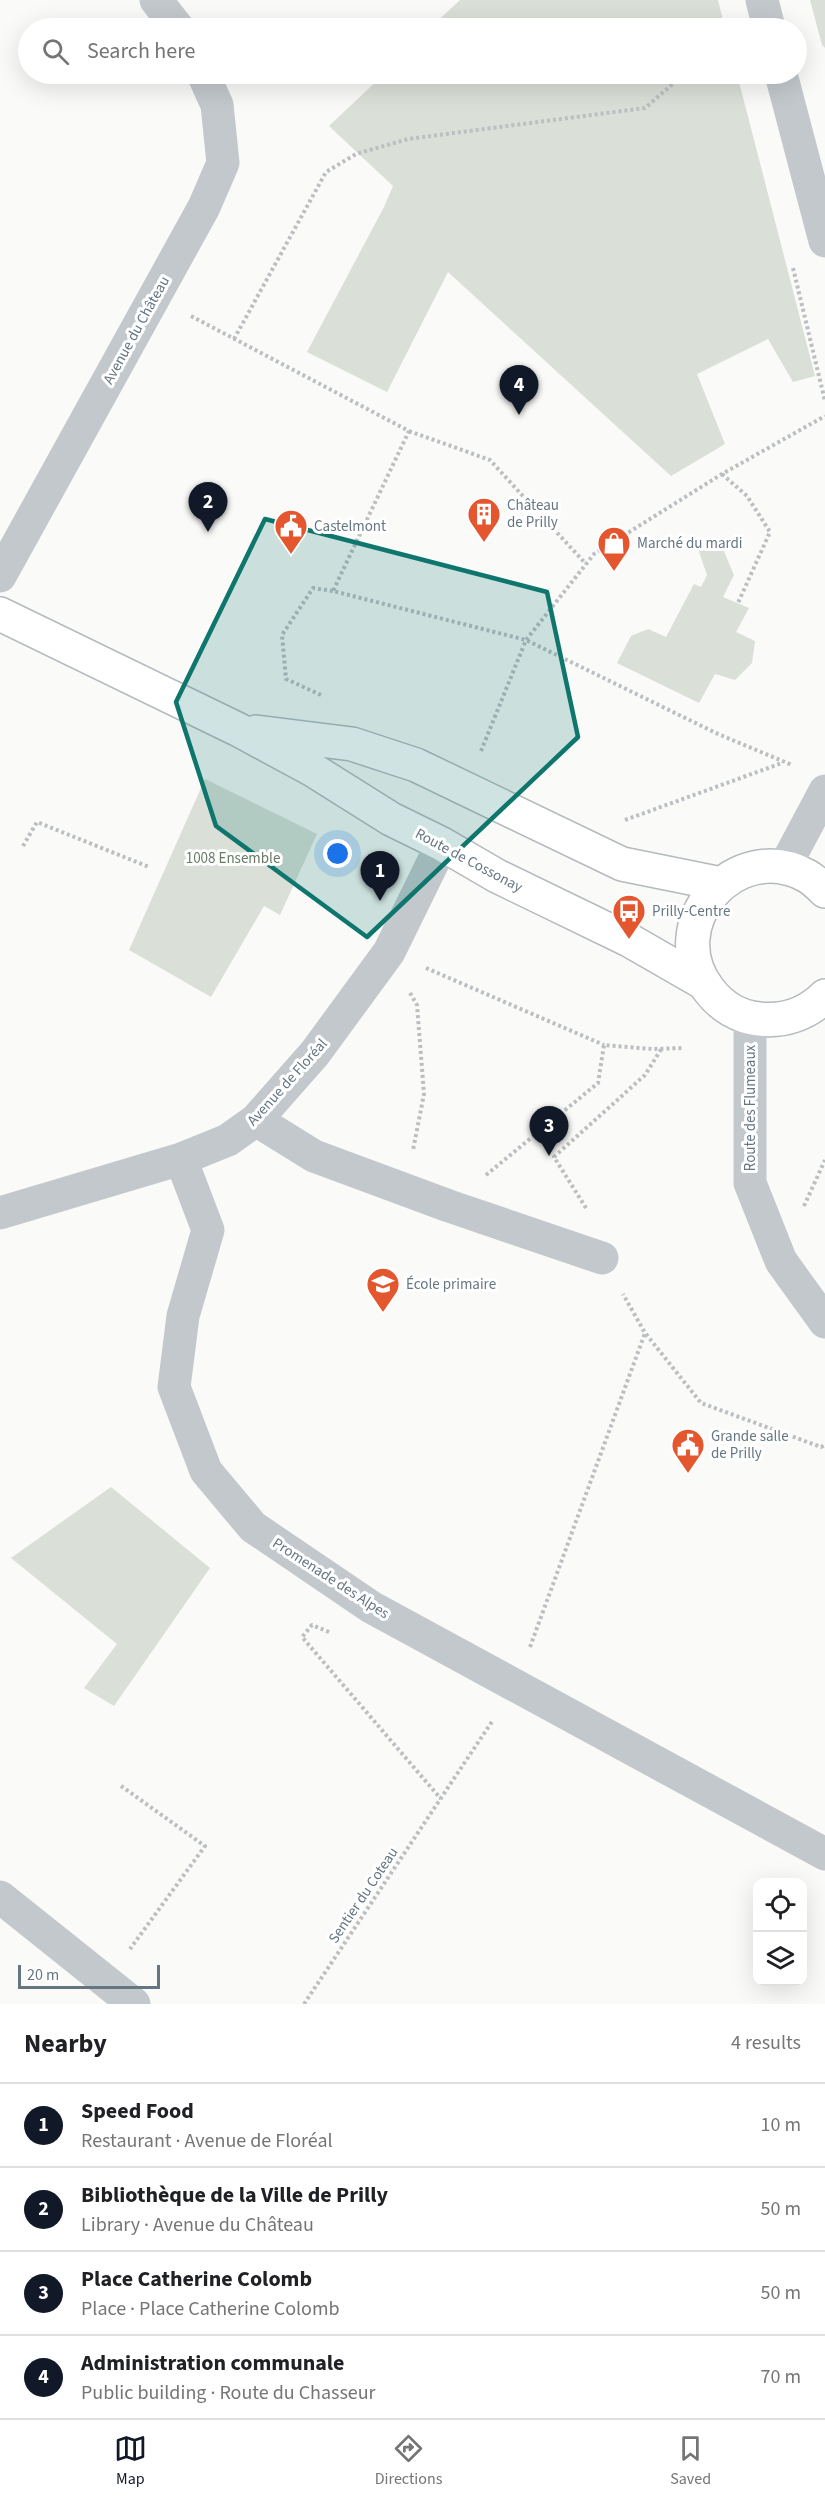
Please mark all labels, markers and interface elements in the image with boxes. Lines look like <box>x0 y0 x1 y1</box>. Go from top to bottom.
search box <box>18 18 807 84</box>
icon: search <box>39 35 72 68</box>
text: Search here <box>87 35 195 67</box>
street label: Avenue du Château <box>98 272 175 388</box>
pin: 4 <box>500 366 538 415</box>
pin: 2 <box>188 482 228 532</box>
place label: Château de Prilly <box>507 495 559 533</box>
building icon: Château de Prilly <box>466 496 502 543</box>
public building icon: Castelmont <box>273 508 309 555</box>
place label: Castelmont <box>314 516 386 537</box>
shop icon: Marché du mardi <box>596 525 632 572</box>
place label: Marché du mardi <box>637 533 743 554</box>
street label: Route de Cossonay <box>411 823 526 898</box>
your location <box>323 839 352 868</box>
park label: 1008 Ensemble <box>186 848 280 869</box>
pin: 1 <box>360 852 400 901</box>
bus stop icon: Prilly-Centre <box>611 893 647 940</box>
place label: Prilly-Centre <box>652 901 730 922</box>
street label: Avenue de Floréal <box>242 1034 332 1131</box>
street label: Route des Flumeaux <box>740 1044 761 1171</box>
pin: 3 <box>530 1106 568 1156</box>
school or university icon: École primaire <box>365 1266 401 1313</box>
place label: École primaire <box>406 1274 496 1295</box>
place label: Grande salle de Prilly <box>711 1426 789 1464</box>
public building icon: Grande salle de Prilly <box>670 1427 706 1474</box>
street label: Promenade des Alpes <box>268 1533 393 1624</box>
street label: Sentier du Coteau <box>323 1843 403 1947</box>
map controls <box>753 1878 807 1986</box>
button: locate <box>753 1878 807 1932</box>
button: layers <box>753 1932 807 1986</box>
scale bar <box>18 1962 160 1990</box>
text: 20 m <box>27 1964 59 1986</box>
text: Nearby <box>24 2025 107 2062</box>
text: 4 results <box>731 2029 801 2057</box>
text: Speed Food <box>81 2095 194 2127</box>
text: 1 <box>38 2111 49 2139</box>
text: 10 m <box>761 2111 801 2139</box>
text: Restaurant · Avenue de Floréal <box>81 2127 333 2155</box>
text: Bibliothèque de la Ville de Prilly <box>81 2179 388 2211</box>
text: 2 <box>38 2195 49 2223</box>
text: 50 m <box>761 2195 801 2223</box>
text: Library · Avenue du Château <box>81 2211 314 2239</box>
text: Place Catherine Colomb <box>81 2263 312 2295</box>
text: 3 <box>38 2279 49 2307</box>
text: 50 m <box>761 2279 801 2307</box>
text: Place · Place Catherine Colomb <box>81 2295 340 2323</box>
text: Administration communale <box>81 2347 345 2379</box>
text: 4 <box>38 2363 49 2391</box>
text: 70 m <box>761 2363 801 2391</box>
text: Public building · Route du Chasseur <box>81 2379 376 2407</box>
tab: Map <box>114 2432 147 2490</box>
tab: Directions <box>375 2432 442 2490</box>
tab: Saved <box>670 2432 711 2490</box>

